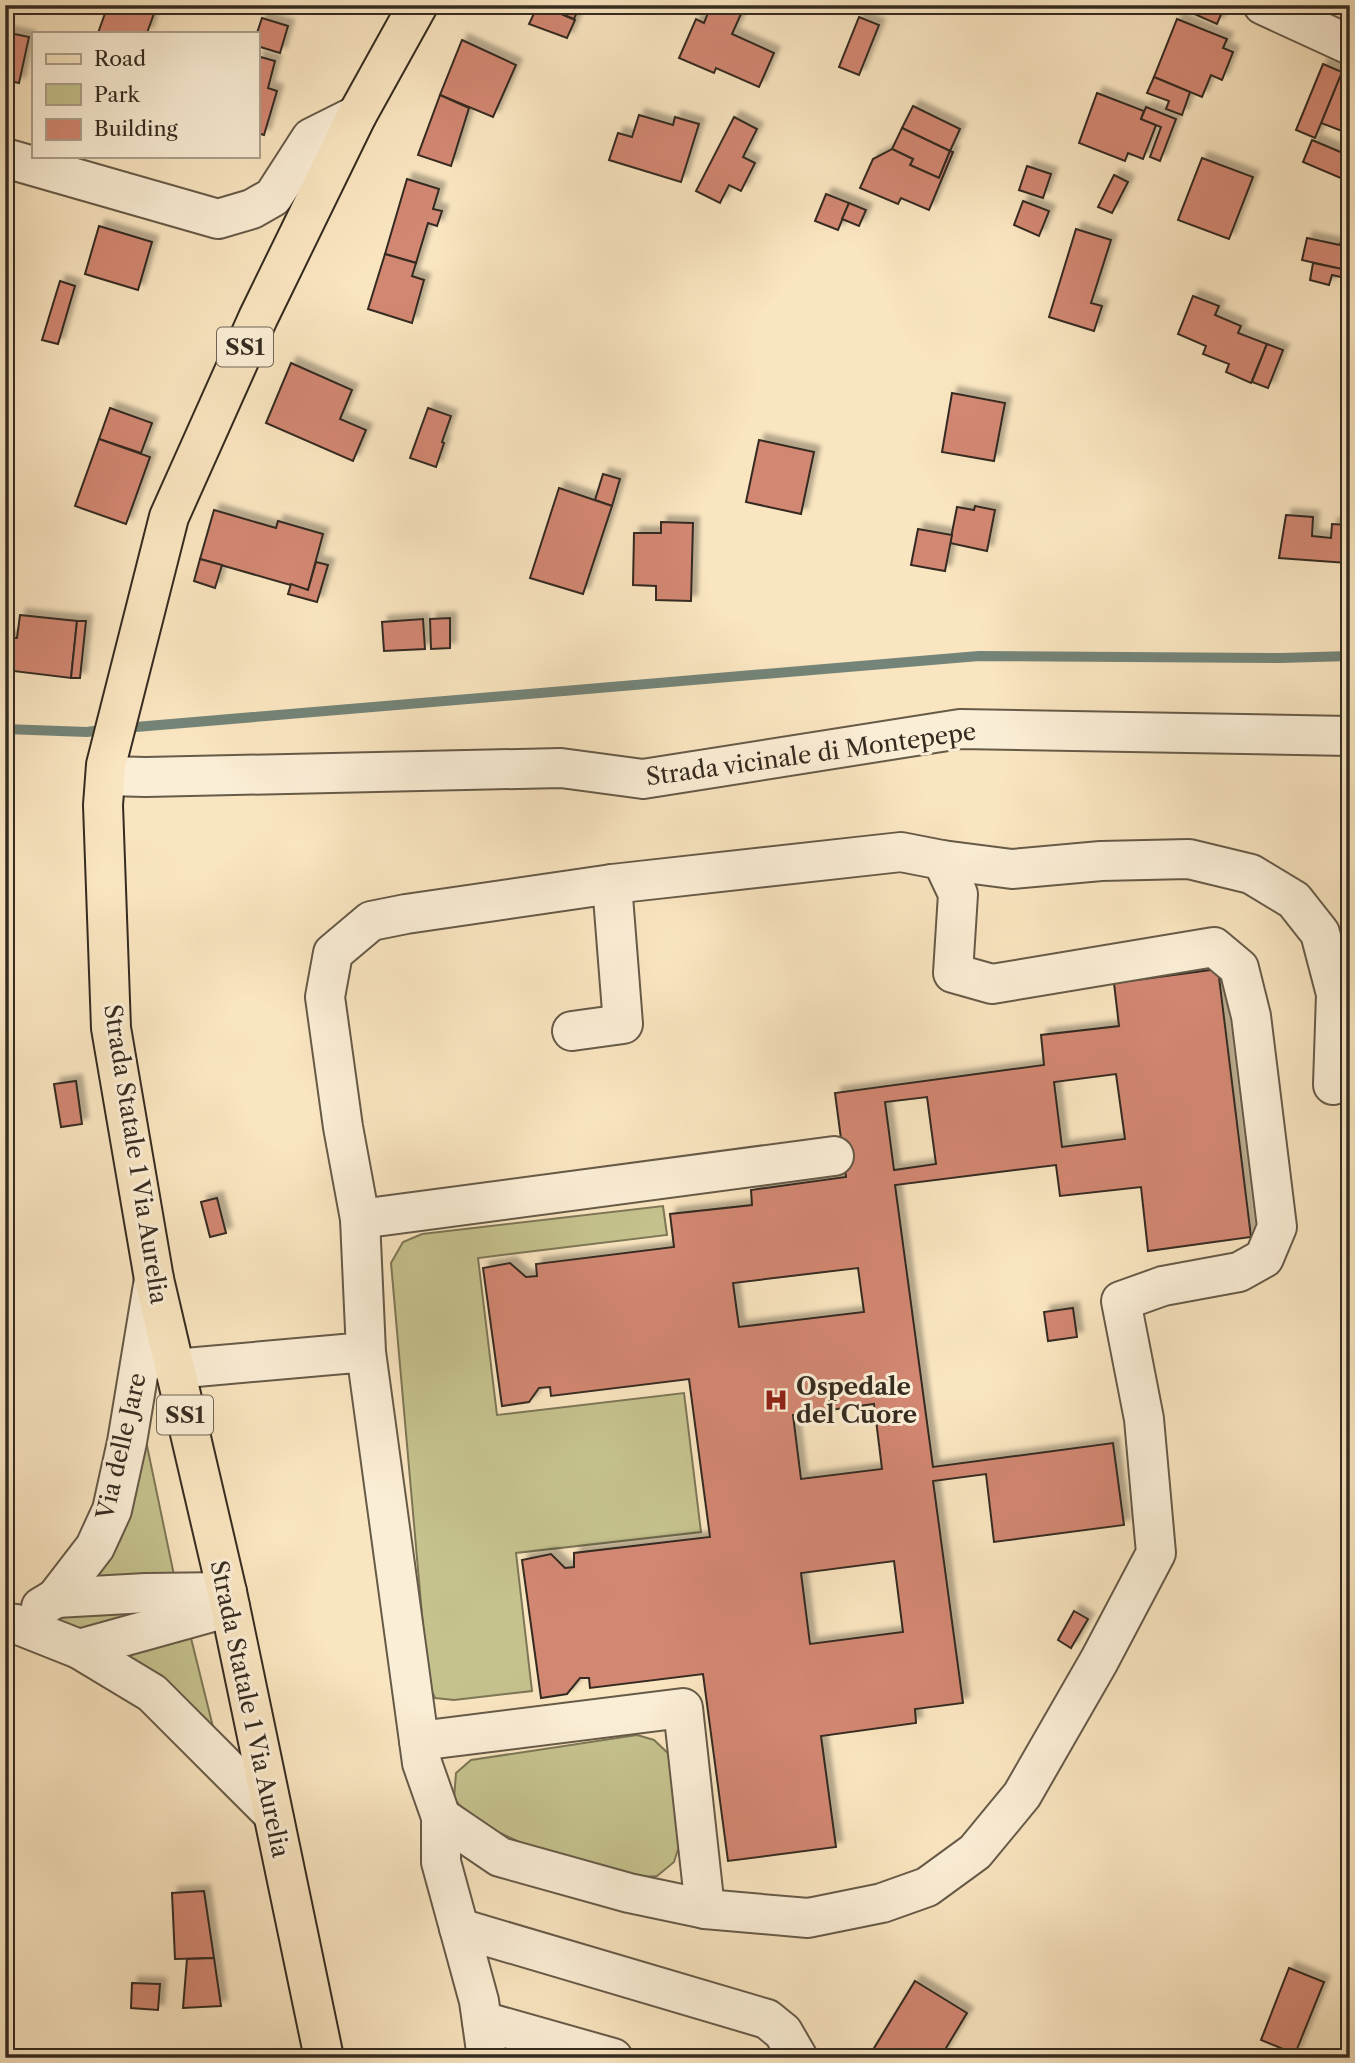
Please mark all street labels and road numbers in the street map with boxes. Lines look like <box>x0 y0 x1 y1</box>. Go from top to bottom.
road number: SS1 <box>217 328 273 366</box>
street label: Strada vicinale di Montepepe <box>644 716 978 792</box>
street label: Strada Statale 1 Via Aurelia <box>98 1002 174 1306</box>
street label: Via delle Jare <box>90 1370 152 1523</box>
road number: SS1 <box>157 1396 213 1434</box>
street label: Strada Statale 1 Via Aurelia <box>204 1558 296 1861</box>

